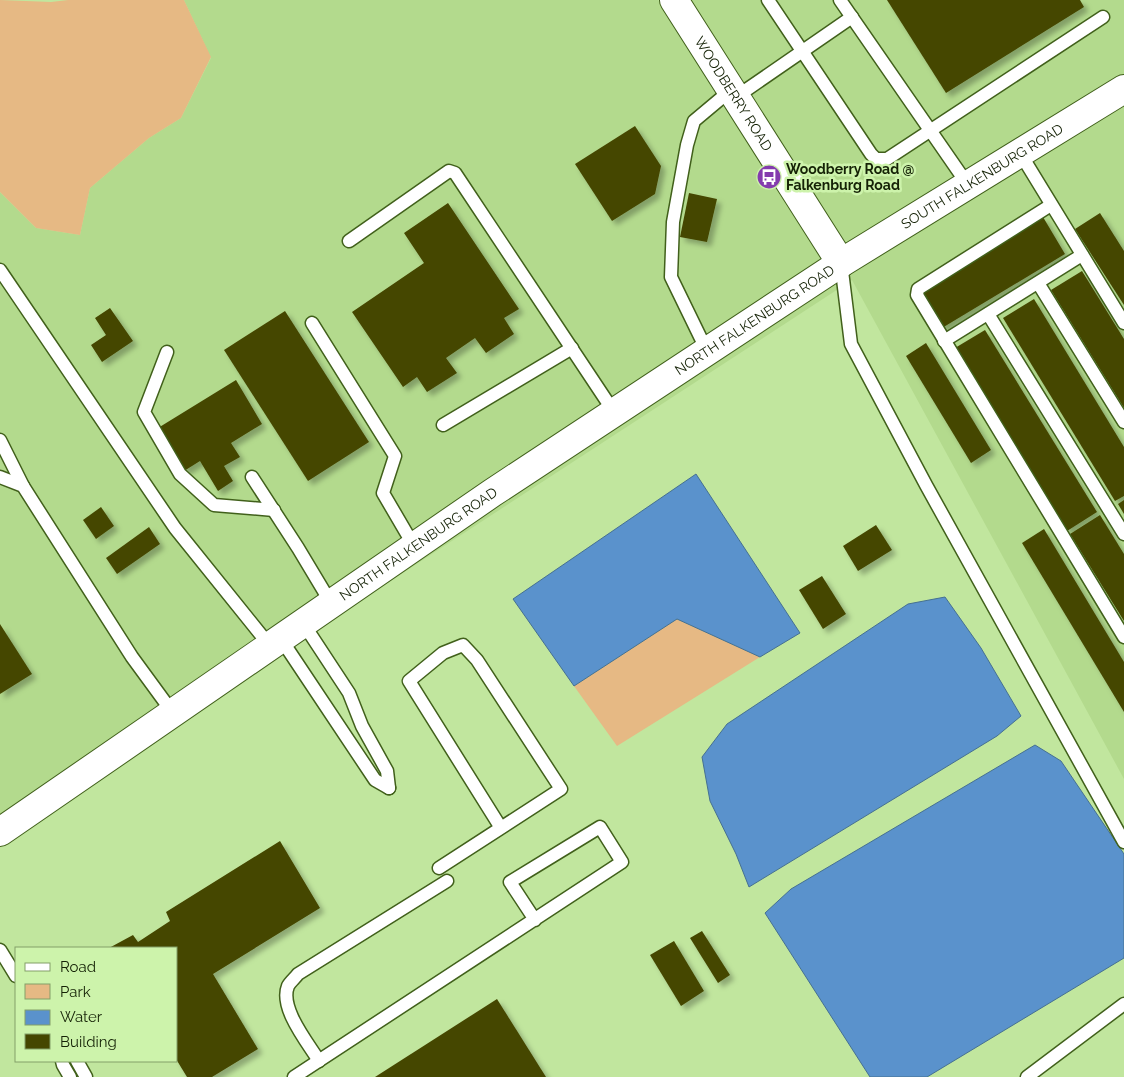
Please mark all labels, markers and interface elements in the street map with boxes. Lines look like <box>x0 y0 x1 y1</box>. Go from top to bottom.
street label: WOODBERRY ROAD <box>691 34 776 154</box>
street label: SOUTH FALKENBURG ROAD <box>898 121 1066 232</box>
place label: Woodberry Road @ Falkenburg Road <box>786 161 915 193</box>
bus stop icon: Woodberry Road @ Falkenburg Road <box>756 164 782 190</box>
street label: NORTH FALKENBURG ROAD <box>672 262 837 378</box>
street label: NORTH FALKENBURG ROAD <box>336 484 500 604</box>
legend <box>15 947 178 1062</box>
text: Road <box>60 958 96 976</box>
text: Park <box>60 983 91 1001</box>
text: Water <box>60 1008 103 1026</box>
text: Building <box>60 1033 117 1051</box>

